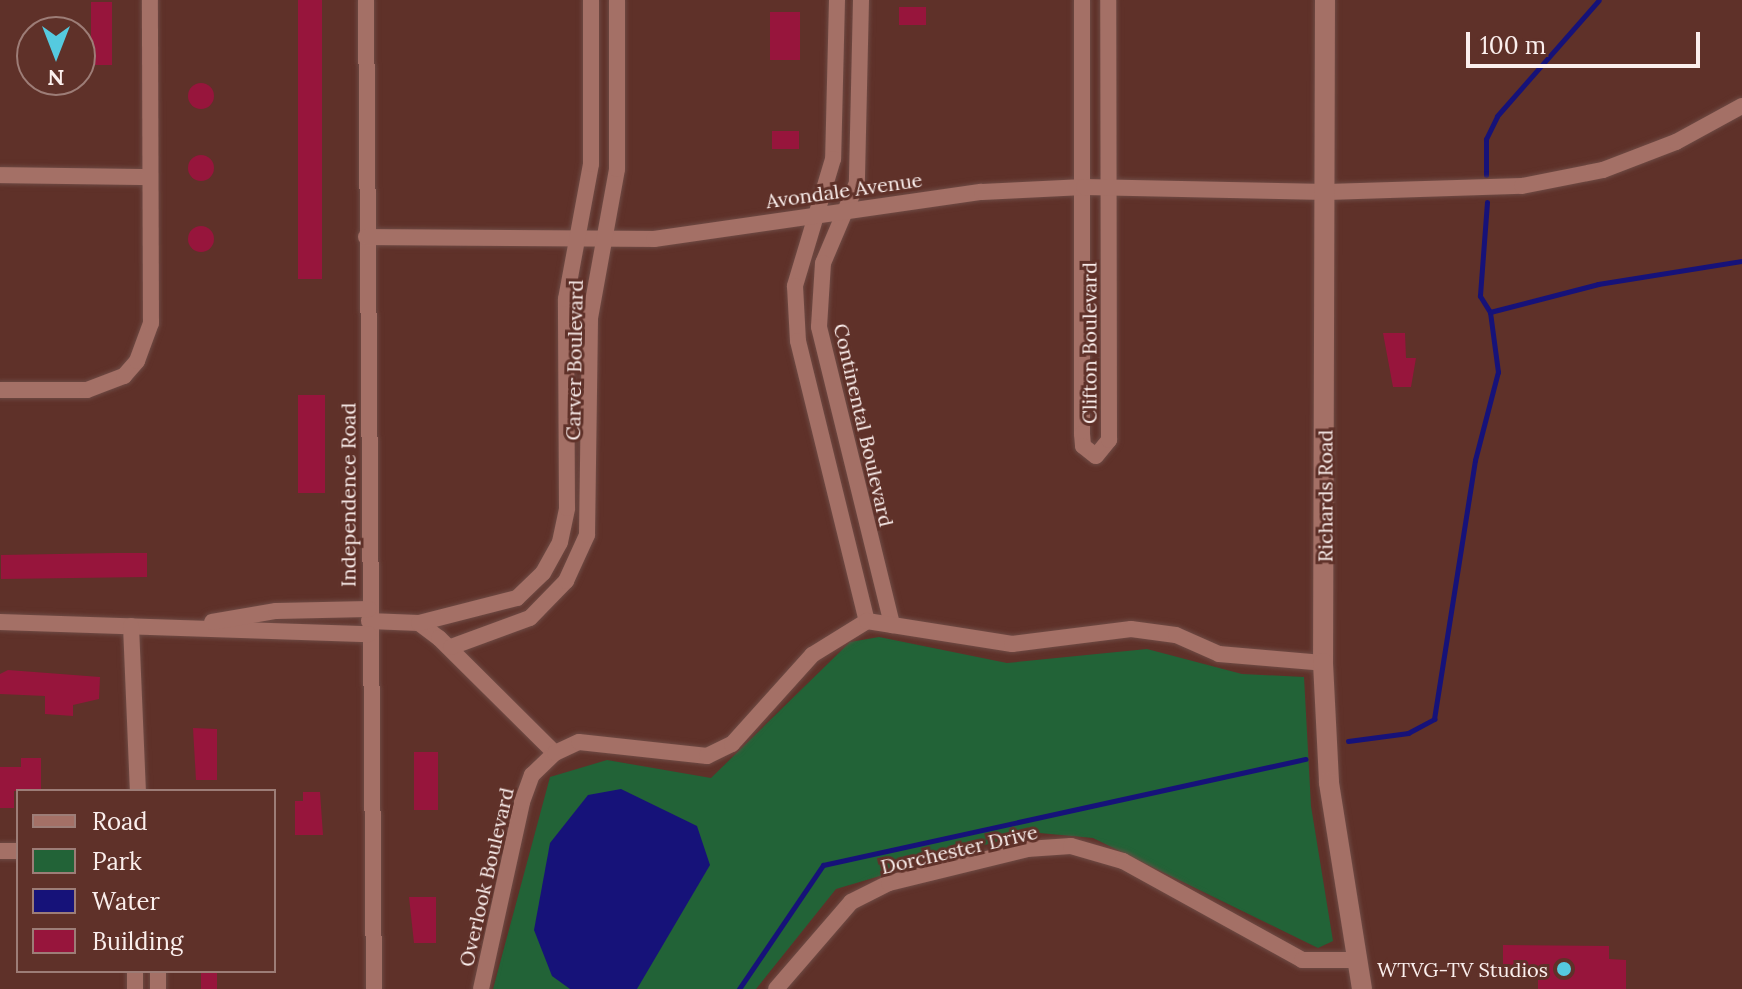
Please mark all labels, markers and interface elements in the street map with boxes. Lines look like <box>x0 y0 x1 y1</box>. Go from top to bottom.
north arrow <box>16 16 96 96</box>
scale bar <box>1470 16 1704 66</box>
text: 100 m <box>1480 30 1546 61</box>
text: N <box>48 64 65 92</box>
street label: Avondale Avenue <box>764 167 924 213</box>
street label: Clifton Boulevard <box>1077 262 1101 424</box>
street label: Carver Boulevard <box>561 279 587 441</box>
street label: Continental Boulevard <box>829 321 899 529</box>
street label: Independence Road <box>336 403 360 587</box>
street label: Richards Road <box>1313 430 1337 562</box>
street label: Overlook Boulevard <box>454 785 518 969</box>
legend <box>16 789 276 973</box>
text: Road <box>92 806 148 837</box>
street label: Dorchester Drive <box>878 819 1040 879</box>
text: Park <box>92 846 142 877</box>
text: Water <box>92 886 160 917</box>
text: Building <box>92 926 183 957</box>
place label: WTVG-TV Studios <box>1377 957 1548 981</box>
marker: WTVG-TV Studios <box>1555 960 1573 978</box>

